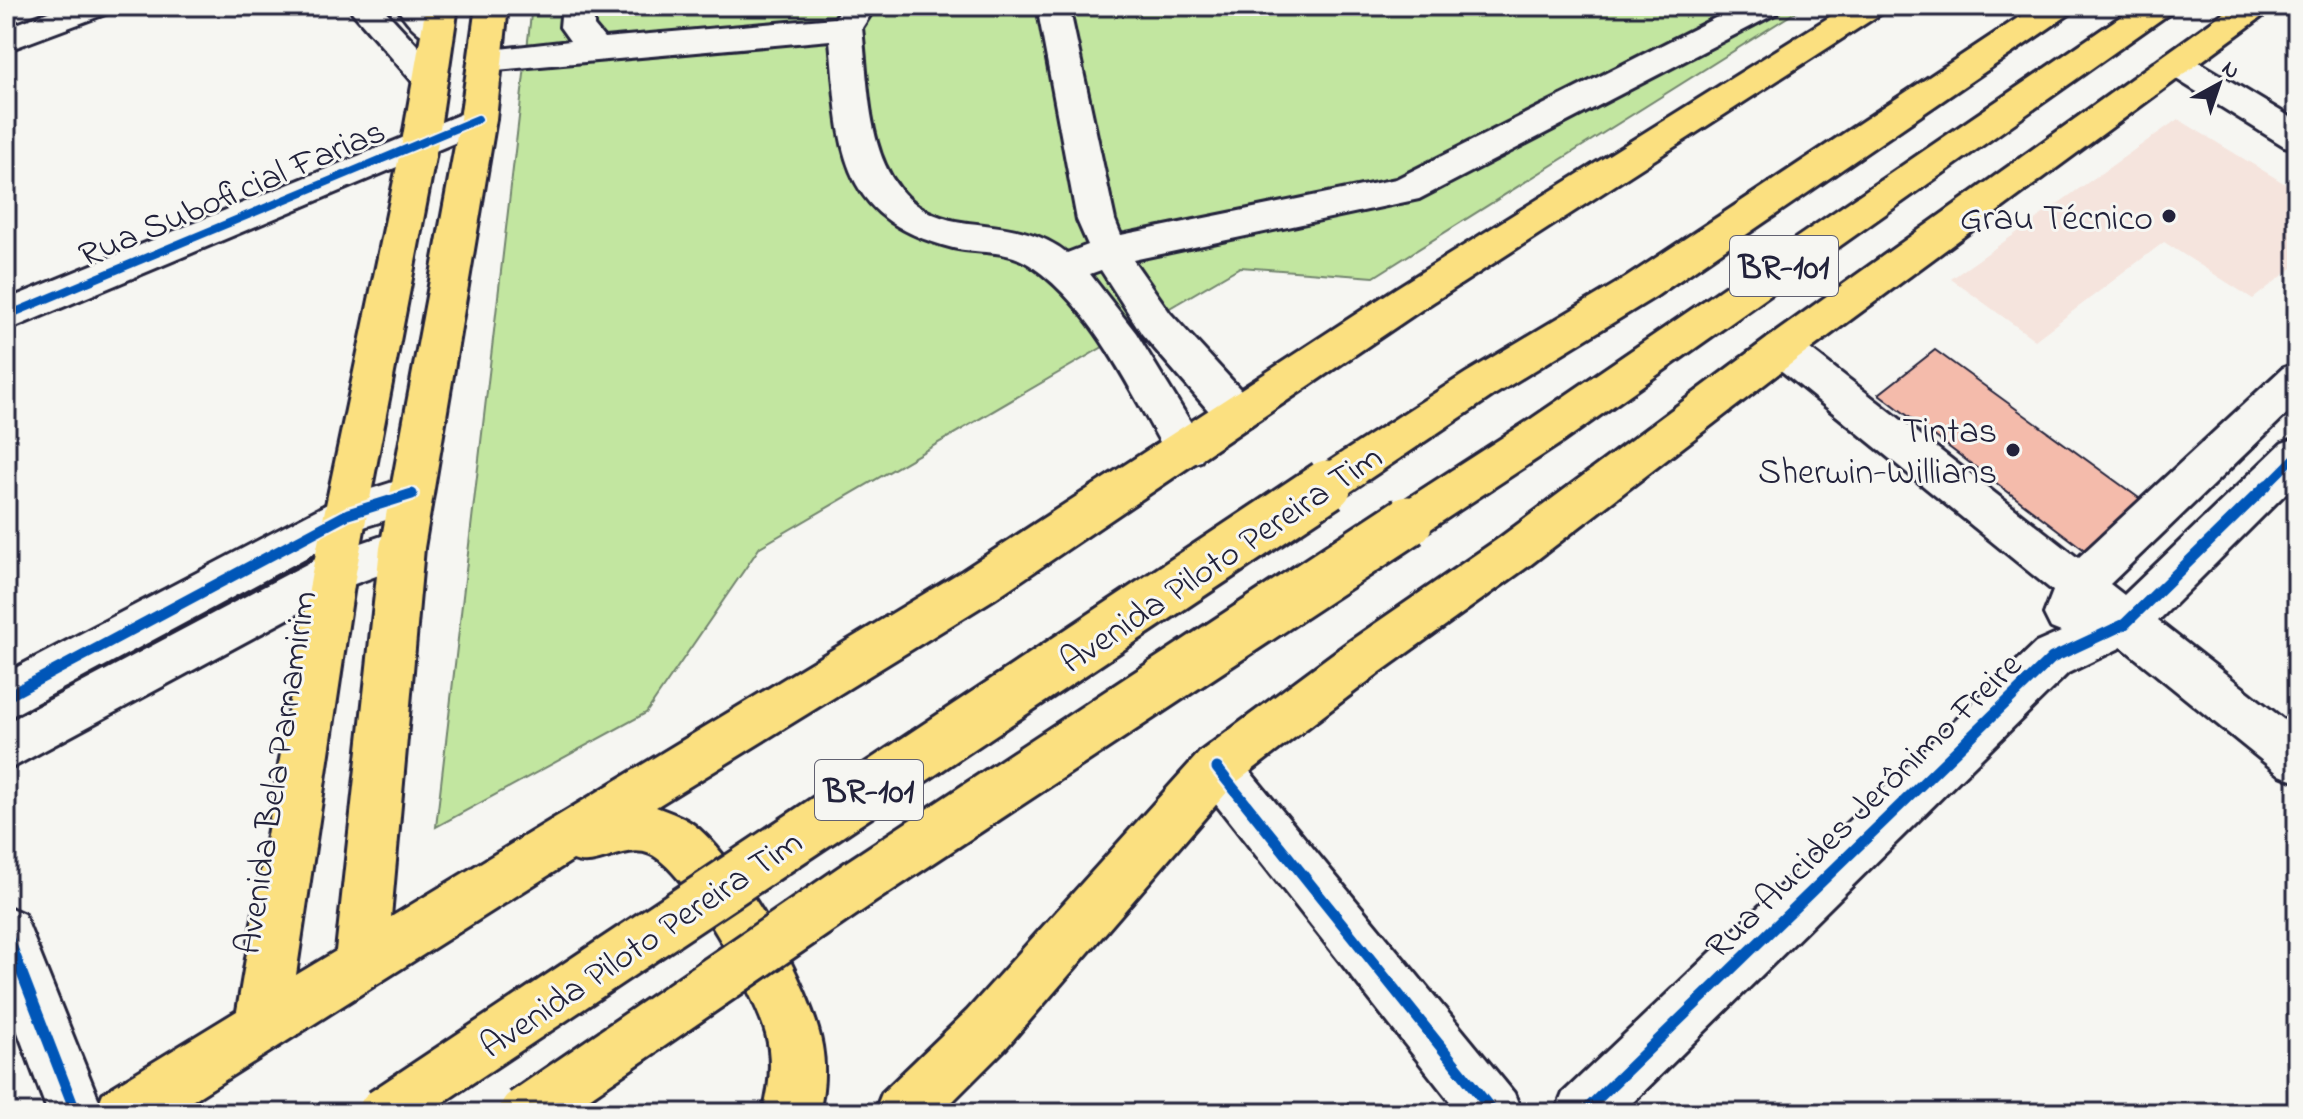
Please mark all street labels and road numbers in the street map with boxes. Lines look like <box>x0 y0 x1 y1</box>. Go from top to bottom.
street label: Rua Suboficial Farias <box>71 107 394 284</box>
road number: BR-101 <box>1730 236 1838 296</box>
street label: Avenida Piloto Pereira Tim <box>1051 433 1395 689</box>
street label: Avenida Bela Parnamirim <box>224 587 333 958</box>
street label: Rua Aucides Jerônimo Freire <box>1695 641 2036 973</box>
road number: BR-101 <box>815 760 923 820</box>
street label: Avenida Piloto Pereira Tim <box>471 818 815 1074</box>

